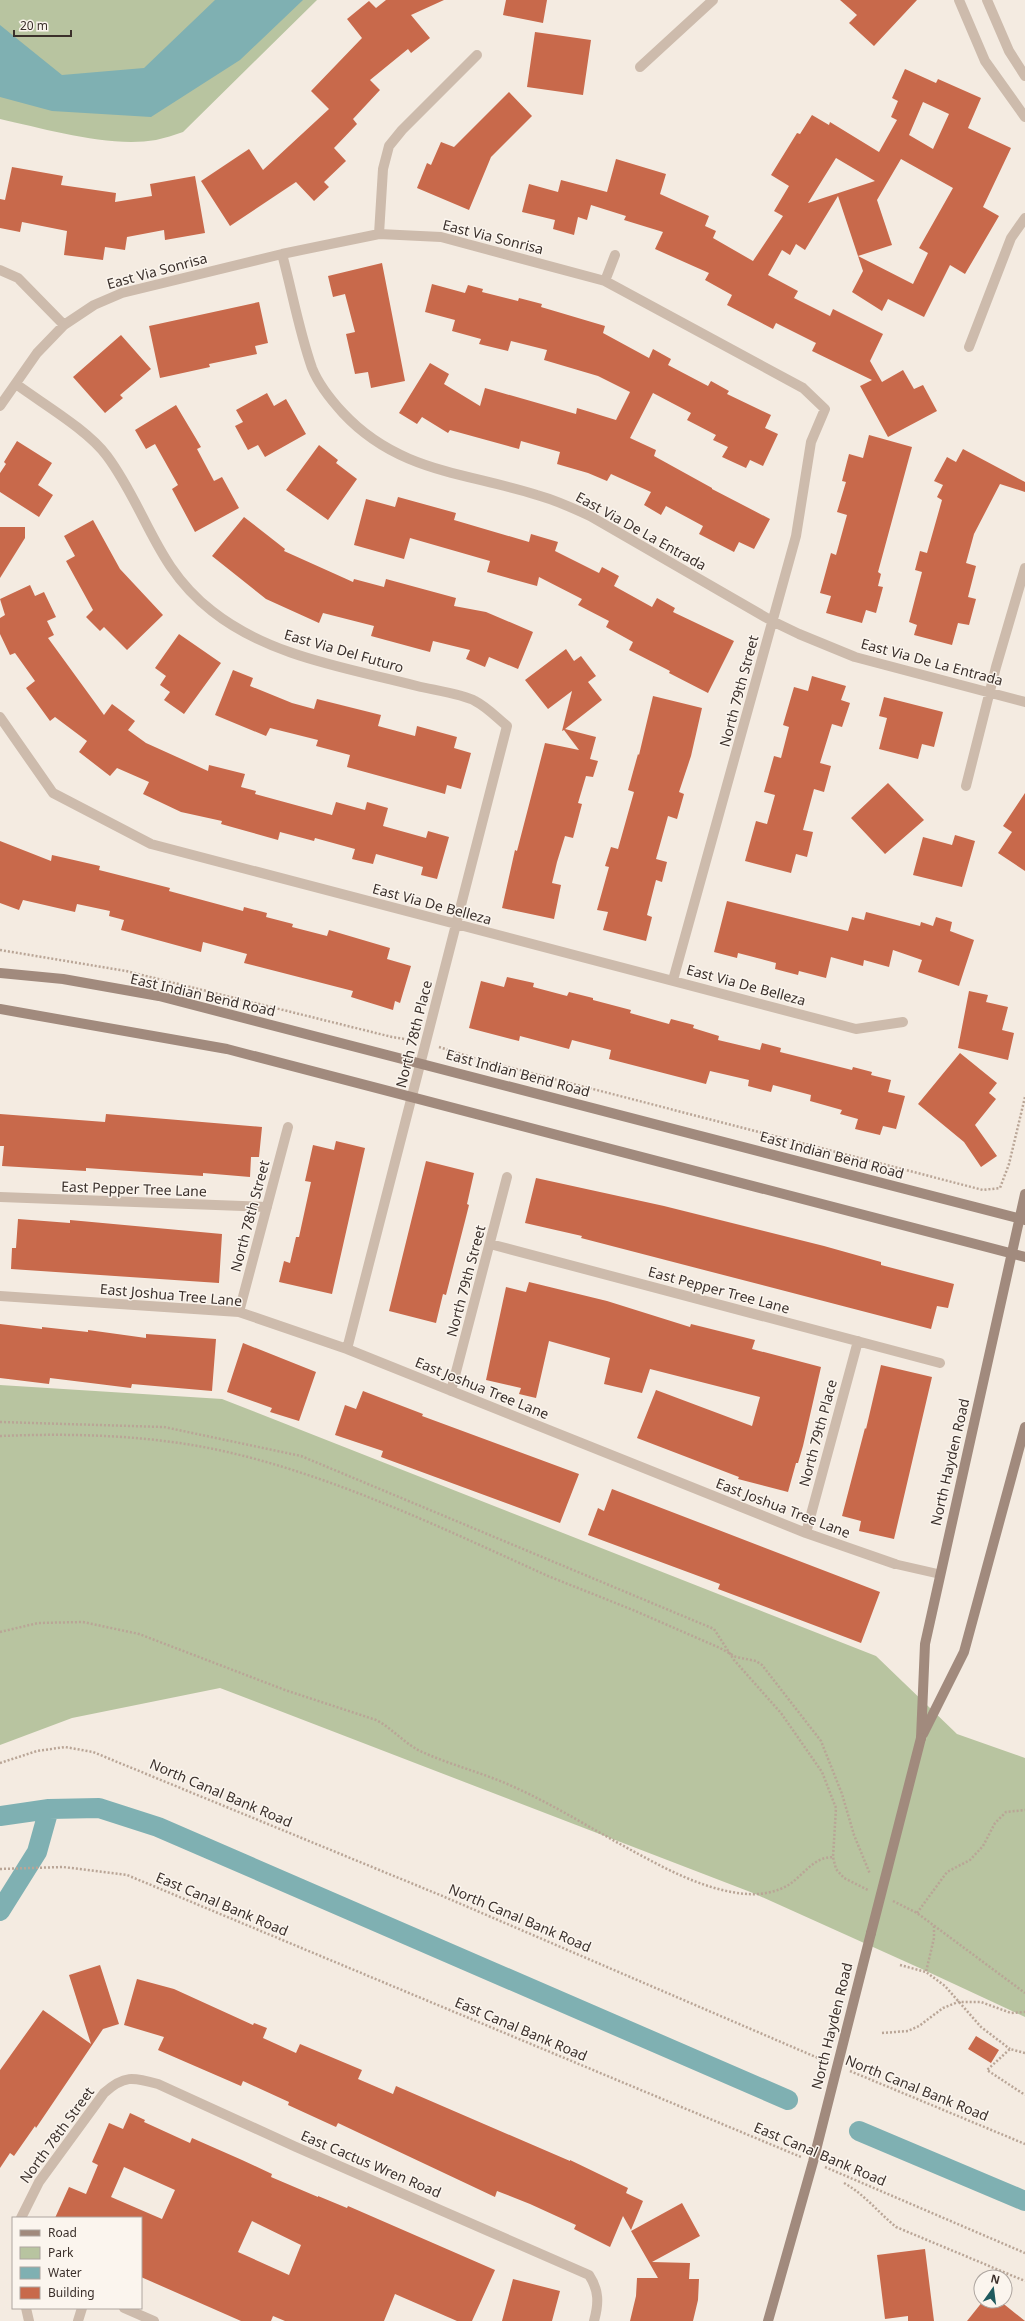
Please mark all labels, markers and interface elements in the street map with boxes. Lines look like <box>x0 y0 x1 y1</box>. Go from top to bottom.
scale bar <box>14 12 71 38</box>
text: 20 m <box>20 17 48 34</box>
street label: East Via Sonrisa <box>441 215 546 258</box>
street label: East Via Sonrisa <box>105 248 209 293</box>
street label: East Via De La Entrada <box>573 487 710 574</box>
street label: East Via Del Futuro <box>282 624 406 677</box>
street label: North 79th Street <box>714 633 763 749</box>
street label: East Via De La Entrada <box>859 633 1005 690</box>
street label: East Via De Belleza <box>370 878 494 929</box>
street label: East Via De Belleza <box>684 959 808 1010</box>
street label: East Indian Bend Road <box>129 969 278 1020</box>
street label: North 78th Place <box>391 978 436 1090</box>
street label: East Indian Bend Road <box>444 1044 592 1101</box>
street label: East Indian Bend Road <box>758 1126 906 1183</box>
street label: North 78th Street <box>225 1158 274 1274</box>
street label: East Pepper Tree Lane <box>61 1176 207 1201</box>
street label: North 79th Street <box>441 1223 490 1339</box>
street label: East Pepper Tree Lane <box>646 1261 792 1318</box>
street label: East Joshua Tree Lane <box>99 1279 243 1310</box>
street label: East Joshua Tree Lane <box>413 1352 552 1423</box>
street label: North 79th Place <box>794 1377 841 1489</box>
street label: North Hayden Road <box>926 1396 973 1527</box>
street label: East Joshua Tree Lane <box>713 1473 853 1542</box>
street label: North Canal Bank Road <box>147 1754 295 1831</box>
street label: East Canal Bank Road <box>153 1867 291 1940</box>
street label: North Canal Bank Road <box>446 1879 594 1956</box>
street label: North Hayden Road <box>807 1960 856 2091</box>
street label: East Canal Bank Road <box>452 1992 590 2065</box>
street label: North Canal Bank Road <box>843 2050 992 2125</box>
street label: North 78th Street <box>15 2083 98 2187</box>
street label: East Canal Bank Road <box>751 2117 889 2190</box>
street label: East Cactus Wren Road <box>298 2125 444 2202</box>
legend <box>12 2217 142 2309</box>
text: Road <box>48 2224 77 2241</box>
text: Park <box>48 2244 74 2261</box>
text: Water <box>48 2264 82 2281</box>
north arrow <box>973 2269 1013 2309</box>
text: N <box>989 2270 1002 2287</box>
text: Building <box>48 2284 95 2301</box>

